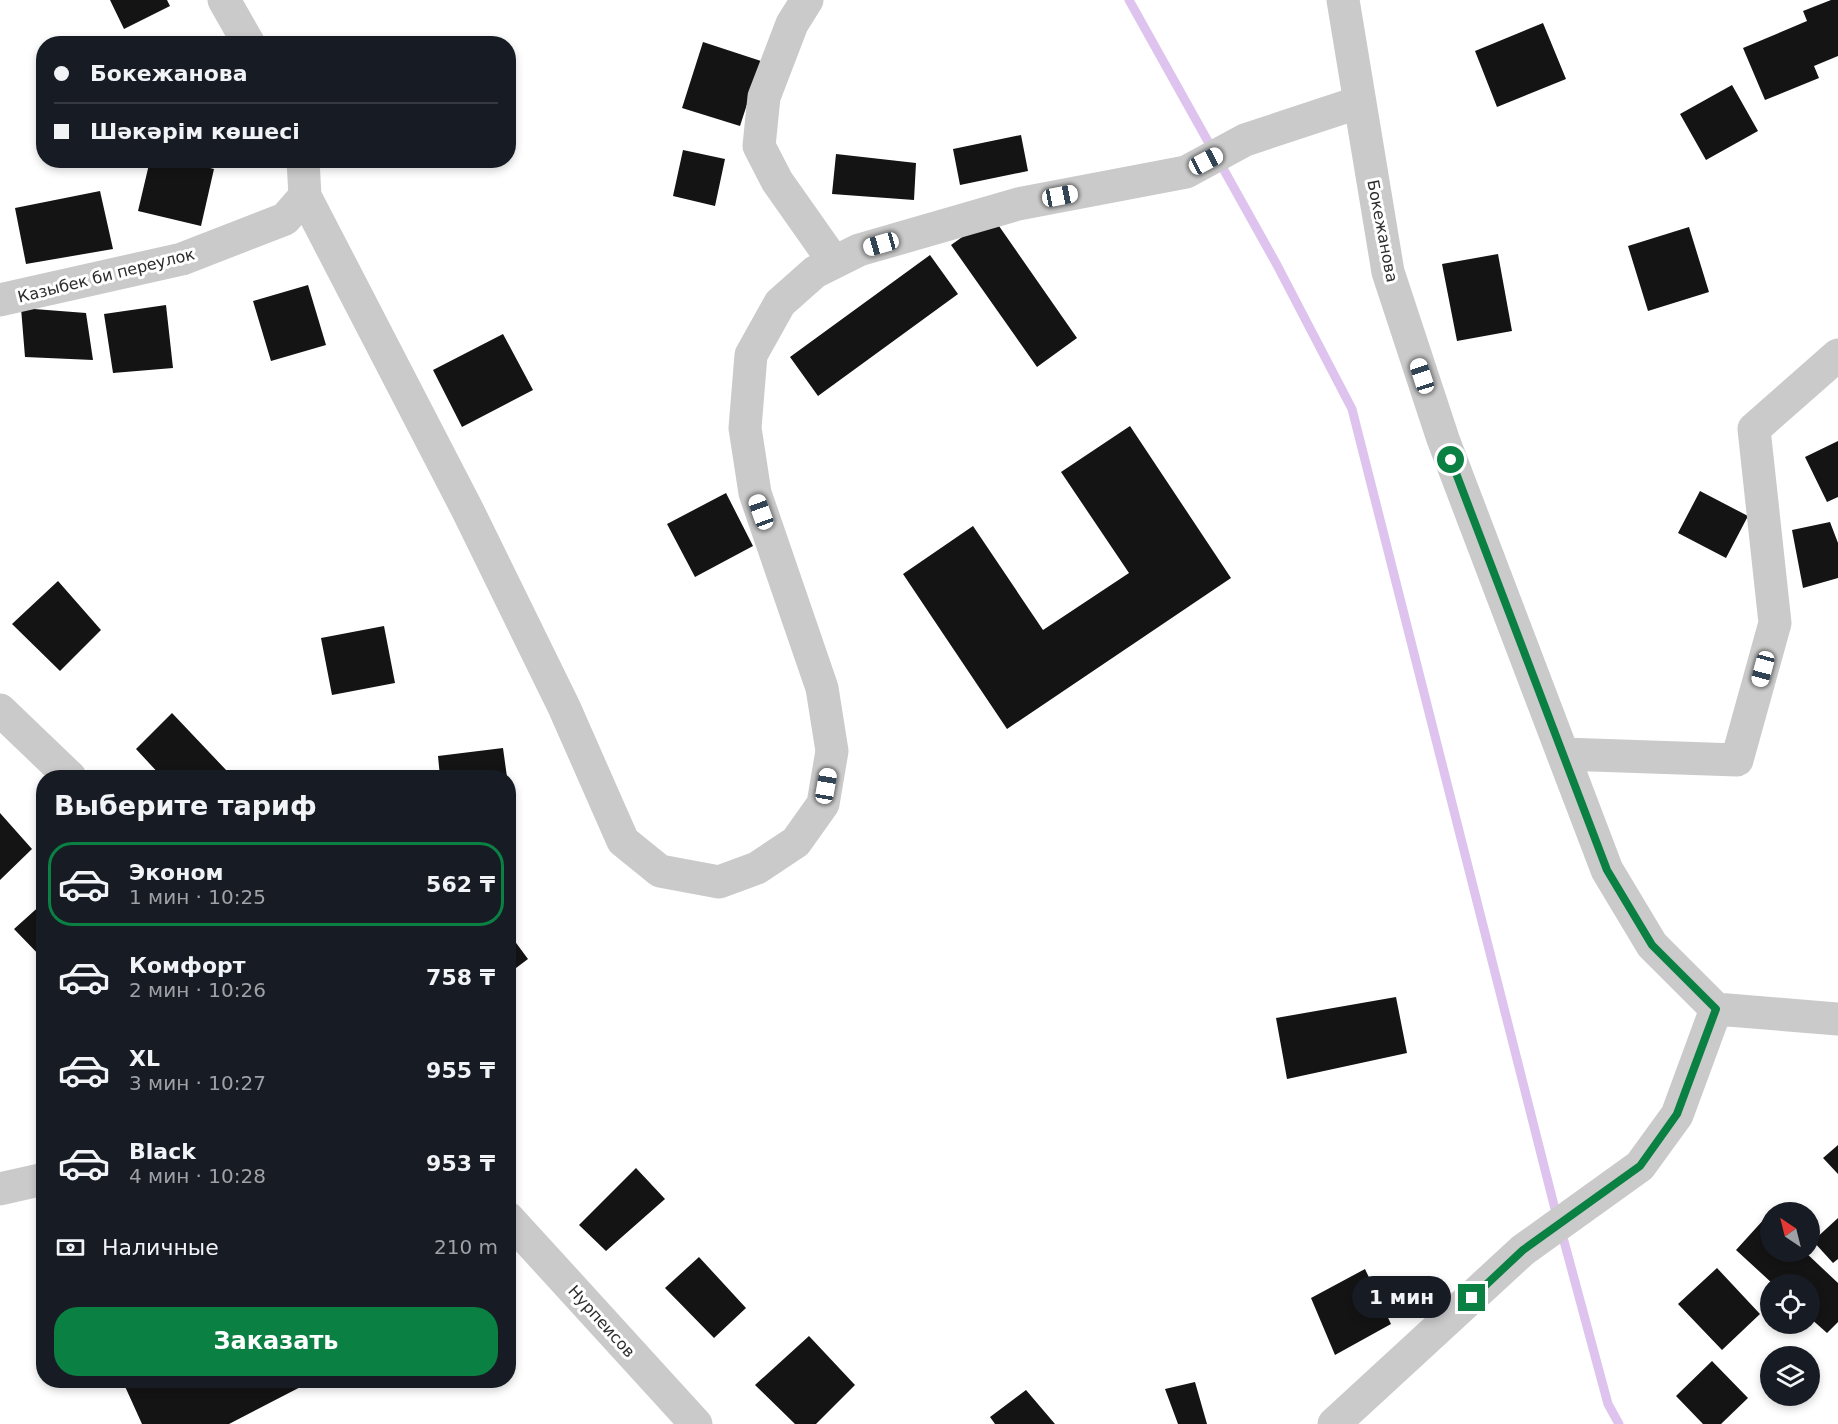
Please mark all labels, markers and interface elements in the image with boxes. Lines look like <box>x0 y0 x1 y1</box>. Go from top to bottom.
text: Бокежанова <box>90 61 248 86</box>
text: Шәкәрім көшесі <box>90 119 300 144</box>
car <box>1186 145 1226 177</box>
street label: Бокежанова <box>1363 178 1402 284</box>
car <box>1041 184 1079 208</box>
car <box>861 230 901 258</box>
street label: Казыбек би переулок <box>16 244 197 307</box>
car <box>1408 356 1436 396</box>
route start <box>1437 446 1464 473</box>
car <box>746 492 776 532</box>
car <box>1750 649 1776 689</box>
car <box>814 767 838 805</box>
text: Выберите тариф <box>54 790 317 821</box>
icon: car <box>57 857 111 911</box>
text: Эконом <box>129 860 224 885</box>
text: 562 ₸ <box>426 872 495 897</box>
text: 1 мин · 10:25 <box>129 885 266 909</box>
icon: car <box>57 950 111 1004</box>
text: Комфорт <box>129 953 246 978</box>
text: 758 ₸ <box>426 965 495 990</box>
text: 2 мин · 10:26 <box>129 978 266 1002</box>
icon: car <box>57 1043 111 1097</box>
text: XL <box>129 1046 160 1071</box>
text: 955 ₸ <box>426 1058 495 1083</box>
text: 3 мин · 10:27 <box>129 1071 266 1095</box>
icon: car <box>57 1136 111 1190</box>
text: Black <box>129 1139 196 1164</box>
text: 953 ₸ <box>426 1151 495 1176</box>
text: 4 мин · 10:28 <box>129 1164 266 1188</box>
north arrow <box>1760 1202 1820 1262</box>
map controls <box>1760 1202 1820 1406</box>
icon: cash <box>54 1231 87 1264</box>
text: Наличные <box>102 1235 219 1260</box>
text: 210 m <box>434 1235 498 1259</box>
button: locate <box>1760 1274 1820 1334</box>
callout: 1 мин <box>1352 1277 1451 1319</box>
street label: Нурпеисов <box>564 1281 639 1361</box>
route end <box>1458 1284 1485 1311</box>
text: 1 мин <box>1369 1285 1434 1309</box>
button: Заказать <box>54 1307 498 1376</box>
button: layers <box>1760 1346 1820 1406</box>

